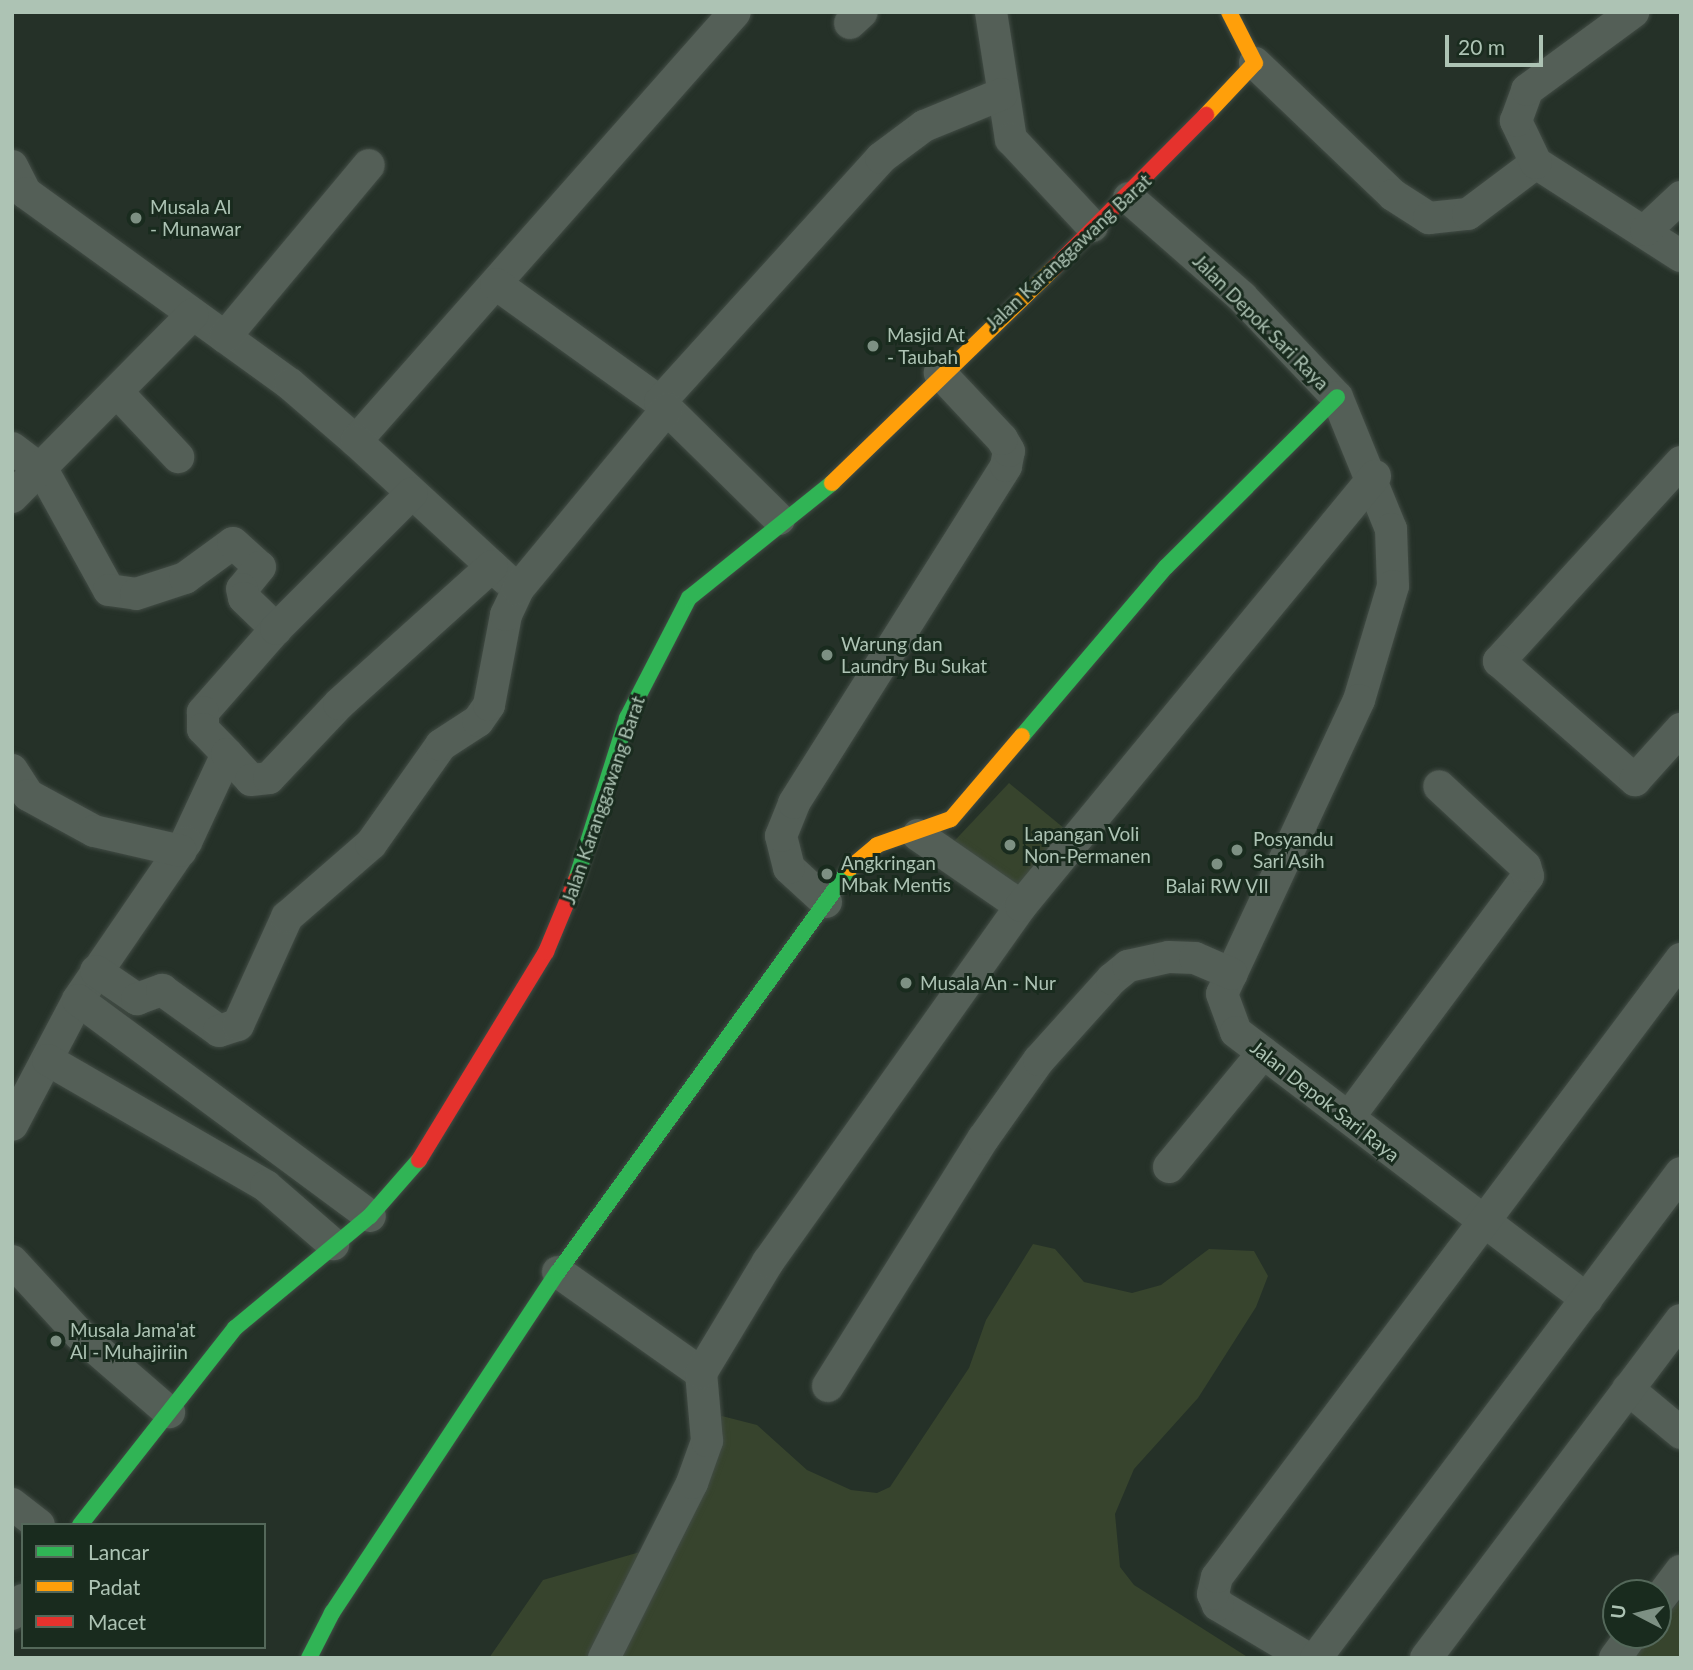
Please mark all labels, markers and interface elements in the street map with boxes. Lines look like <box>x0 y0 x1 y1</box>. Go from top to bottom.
scale bar <box>1448 21 1546 65</box>
text: 20 m <box>1458 34 1505 59</box>
street label: Jalan Karanggawang Barat <box>980 169 1156 335</box>
place label: Musala Al - Munawar <box>150 196 241 240</box>
marker: Musala Al - Munawar <box>128 210 144 226</box>
street label: Jalan Depok Sari Raya <box>1188 249 1334 395</box>
place label: Masjid At - Taubah <box>887 324 966 368</box>
marker: Masjid At - Taubah <box>865 338 881 354</box>
place label: Warung dan Laundry Bu Sukat <box>841 633 988 677</box>
marker: Warung dan Laundry Bu Sukat <box>819 647 835 663</box>
street label: Jalan Karanggawang Barat <box>557 693 649 907</box>
place label: Lapangan Voli Non-Permanen <box>1024 823 1151 867</box>
place label: Posyandu Sari Asih <box>1253 828 1334 872</box>
marker: Lapangan Voli Non-Permanen <box>1002 837 1018 853</box>
marker: Posyandu Sari Asih <box>1227 840 1247 860</box>
place label: Angkringan Mbak Mentis <box>841 852 951 896</box>
marker: Balai RW VII <box>1209 856 1225 872</box>
marker: Angkringan Mbak Mentis <box>819 866 835 882</box>
place label: Balai RW VII <box>1165 875 1269 897</box>
place label: Musala An - Nur <box>920 972 1057 994</box>
marker: Musala An - Nur <box>898 975 914 991</box>
street label: Jalan Depok Sari Raya <box>1246 1036 1404 1166</box>
place label: Musala Jama'at Al - Muhajiriin <box>70 1319 196 1363</box>
marker: Musala Jama'at Al - Muhajiriin <box>48 1333 64 1349</box>
legend <box>21 1523 266 1649</box>
text: Lancar <box>88 1539 149 1564</box>
text: Padat <box>88 1574 140 1599</box>
north arrow <box>1602 1579 1672 1649</box>
text: U <box>1605 1603 1630 1620</box>
text: Macet <box>88 1609 146 1634</box>

